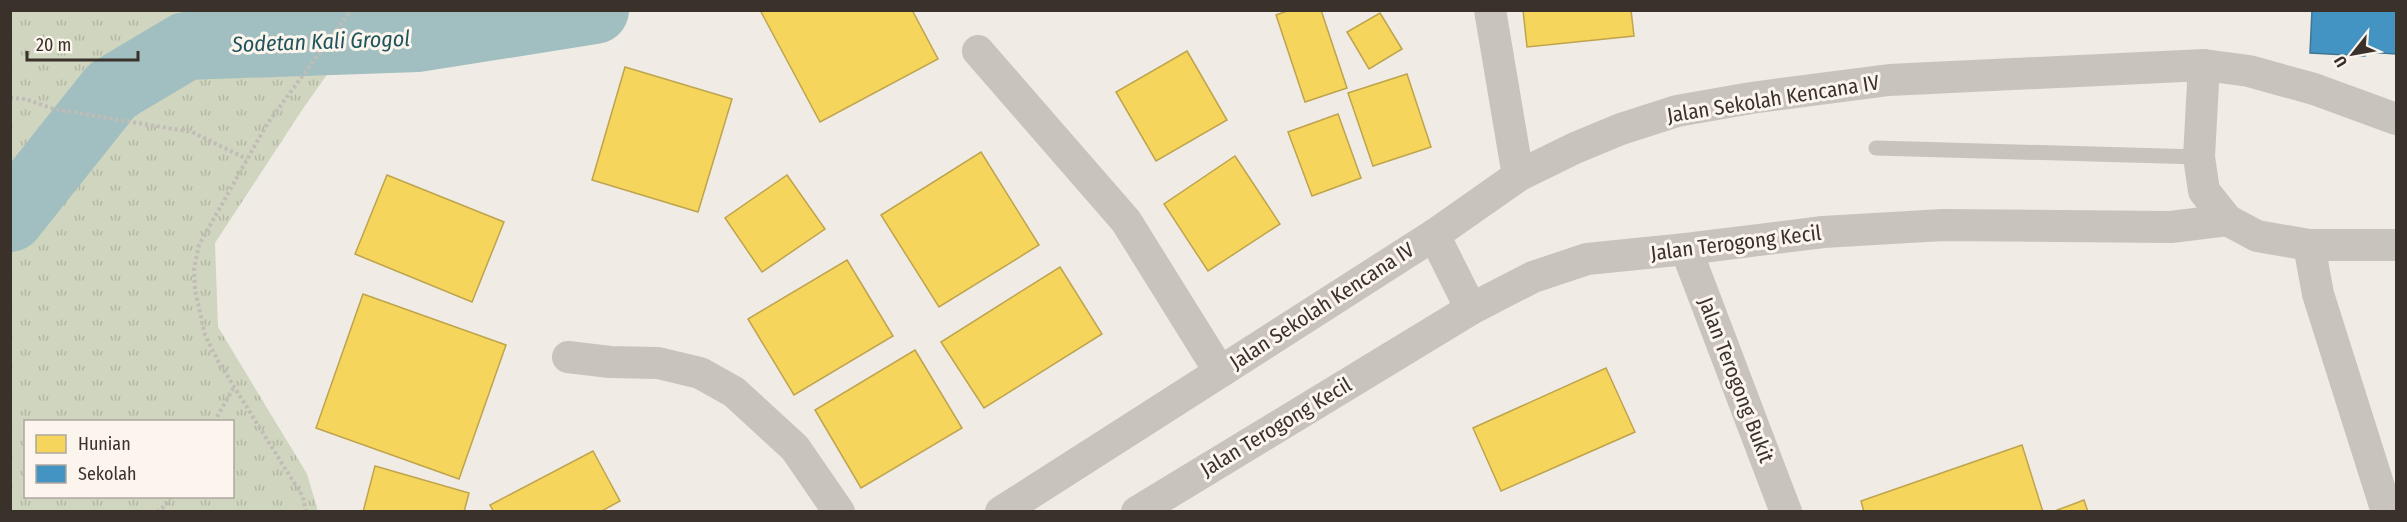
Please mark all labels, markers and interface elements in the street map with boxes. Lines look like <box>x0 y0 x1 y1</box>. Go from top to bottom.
scale bar <box>27 24 138 62</box>
north arrow <box>2323 24 2383 84</box>
water label: Sodetan Kali Grogol <box>231 25 411 58</box>
text: 20 m <box>36 34 71 56</box>
text: U <box>2330 53 2351 70</box>
street label: Jalan Sekolah Kencana IV <box>1665 69 1881 129</box>
street label: Jalan Terogong Kecil <box>1649 220 1823 266</box>
street label: Jalan Sekolah Kencana IV <box>1225 237 1419 375</box>
street label: Jalan Terogong Bukit <box>1692 294 1780 467</box>
street label: Jalan Terogong Kecil <box>1196 371 1357 482</box>
legend <box>24 420 234 498</box>
text: Hunian <box>78 433 131 455</box>
text: Sekolah <box>78 463 136 485</box>

